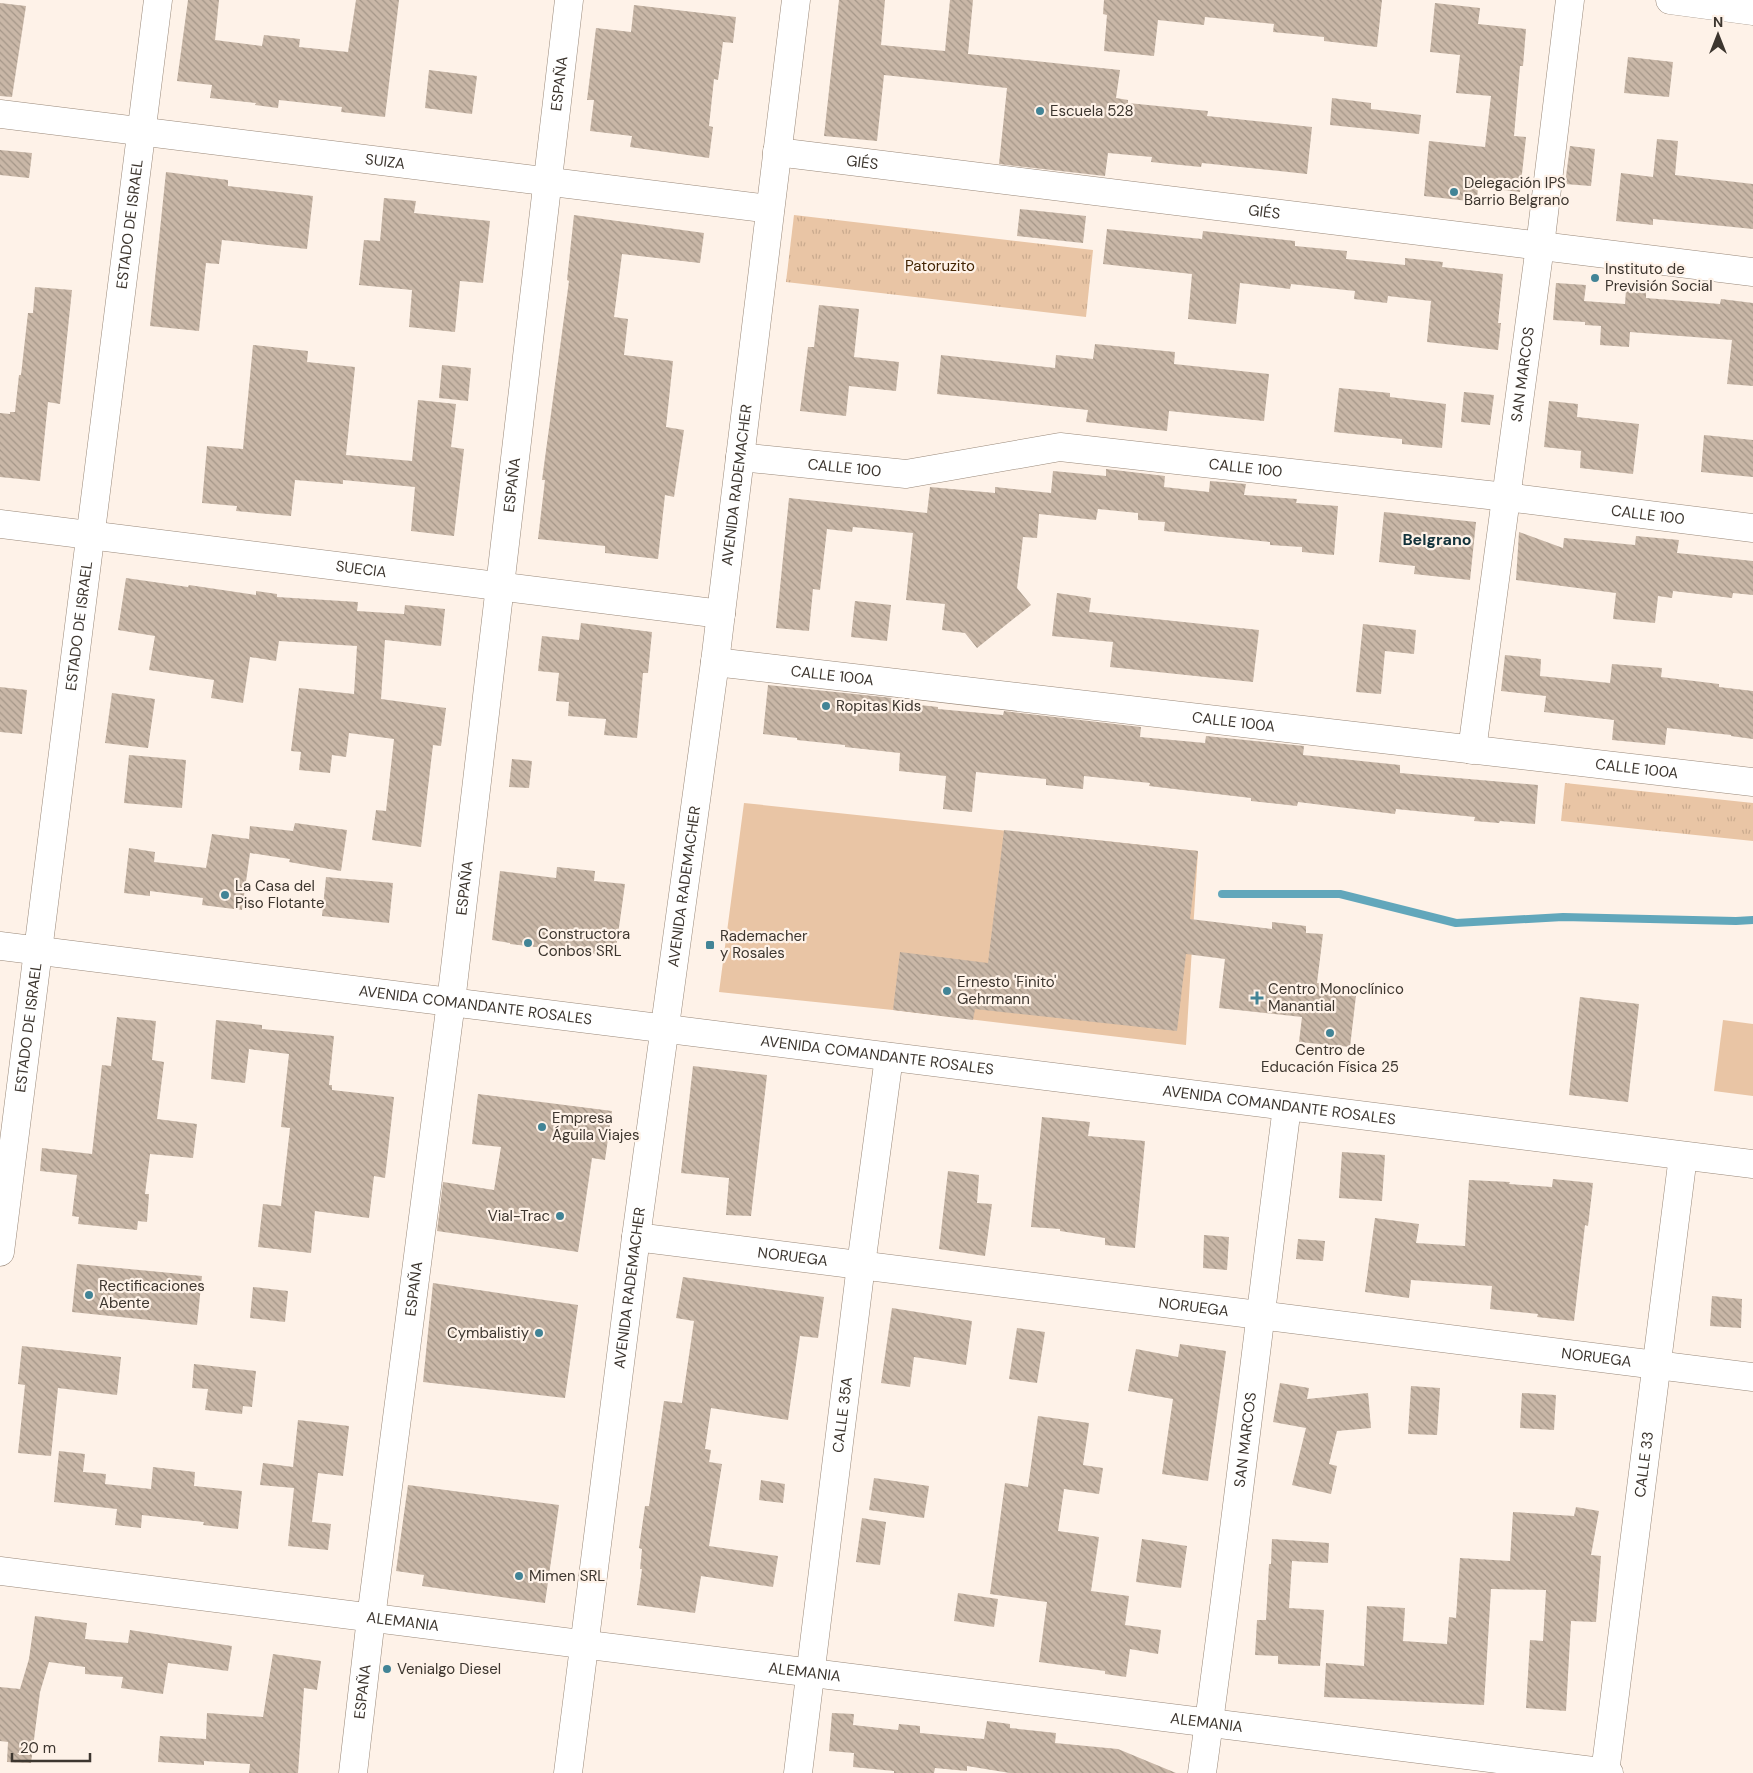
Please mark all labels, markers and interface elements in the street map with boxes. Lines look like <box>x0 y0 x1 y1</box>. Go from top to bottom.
north arrow <box>1693 10 1743 60</box>
text: N <box>1713 13 1723 31</box>
street label: ESPAÑA <box>546 55 572 112</box>
place label: Escuela 528 <box>1050 101 1134 121</box>
marker: Escuela 528 <box>1034 105 1046 117</box>
street label: SUIZA <box>364 149 406 174</box>
street label: GIÉS <box>845 151 880 174</box>
street label: ESTADO DE ISRAEL <box>112 158 148 290</box>
place label: Delegación IPS Barrio Belgrano <box>1464 173 1569 210</box>
marker: Delegación IPS Barrio Belgrano <box>1448 186 1460 198</box>
street label: GIÉS <box>1247 200 1282 224</box>
park label: Patoruzito <box>905 256 975 276</box>
place label: Instituto de Previsión Social <box>1605 259 1713 296</box>
marker: Instituto de Previsión Social <box>1589 272 1601 284</box>
street label: SAN MARCOS <box>1506 325 1539 423</box>
street label: AVENIDA RADEMACHER <box>717 403 756 567</box>
street label: CALLE 100 <box>807 454 882 481</box>
street label: CALLE 100 <box>1208 454 1284 482</box>
street label: ESPAÑA <box>499 456 525 513</box>
street label: CALLE 100 <box>1610 500 1686 529</box>
district label: Belgrano <box>1402 529 1472 550</box>
street label: SUECIA <box>335 556 388 582</box>
street label: ESTADO DE ISRAEL <box>61 560 97 692</box>
street label: CALLE 100A <box>790 661 875 690</box>
place label: Ropitas Kids <box>836 696 921 716</box>
marker: Ropitas Kids <box>820 700 832 712</box>
street label: CALLE 100A <box>1191 707 1276 737</box>
street label: CALLE 100A <box>1594 754 1679 783</box>
street label: AVENIDA RADEMACHER <box>663 805 705 968</box>
street label: ESPAÑA <box>451 860 478 916</box>
place label: La Casa del Piso Flotante <box>235 876 325 913</box>
marker: La Casa del Piso Flotante <box>219 889 231 901</box>
place label: Constructora Conbos SRL <box>538 924 630 961</box>
place label: Rademacher y Rosales <box>720 926 808 963</box>
marker: Constructora Conbos SRL <box>522 937 534 949</box>
marker: Rademacher y Rosales <box>704 939 716 951</box>
street label: ESTADO DE ISRAEL <box>10 962 46 1094</box>
place label: Ernesto 'Finito' Gehrmann <box>957 972 1056 1009</box>
place label: Centro Monoclínico Manantial <box>1268 979 1404 1016</box>
street label: AVENIDA COMANDANTE ROSALES <box>358 981 593 1030</box>
marker: Ernesto 'Finito' Gehrmann <box>941 985 953 997</box>
marker: Centro Monoclínico Manantial <box>1250 991 1264 1005</box>
marker: Centro de Educación Física 25 <box>1324 1027 1336 1039</box>
street label: AVENIDA COMANDANTE ROSALES <box>759 1031 995 1080</box>
place label: Centro de Educación Física 25 <box>1261 1040 1399 1077</box>
street label: AVENIDA COMANDANTE ROSALES <box>1161 1081 1397 1130</box>
place label: Empresa Águila Viajes <box>552 1108 640 1145</box>
marker: Empresa Águila Viajes <box>536 1121 548 1133</box>
place label: Vial-Trac <box>488 1206 550 1226</box>
street label: AVENIDA RADEMACHER <box>609 1206 650 1370</box>
marker: Vial-Trac <box>554 1210 566 1222</box>
street label: NORUEGA <box>757 1242 829 1271</box>
street label: ESPAÑA <box>400 1260 427 1317</box>
place label: Rectificaciones Abente <box>99 1276 205 1313</box>
marker: Rectificaciones Abente <box>83 1289 95 1301</box>
street label: NORUEGA <box>1157 1293 1230 1321</box>
place label: Cymbalistiy <box>447 1323 530 1343</box>
marker: Cymbalistiy <box>533 1327 545 1339</box>
street label: NORUEGA <box>1560 1343 1633 1372</box>
street label: CALLE 35A <box>828 1376 857 1454</box>
street label: SAN MARCOS <box>1229 1391 1261 1488</box>
street label: CALLE 33 <box>1630 1430 1658 1499</box>
place label: Mimen SRL <box>529 1566 605 1586</box>
marker: Mimen SRL <box>513 1570 525 1582</box>
street label: ALEMANIA <box>365 1607 440 1636</box>
street label: ALEMANIA <box>767 1658 842 1686</box>
place label: Venialgo Diesel <box>397 1659 501 1679</box>
street label: ESPAÑA <box>349 1663 376 1720</box>
marker: Venialgo Diesel <box>381 1663 393 1675</box>
street label: ALEMANIA <box>1169 1708 1244 1737</box>
scale bar <box>12 1730 90 1762</box>
text: 20 m <box>20 1738 56 1758</box>

